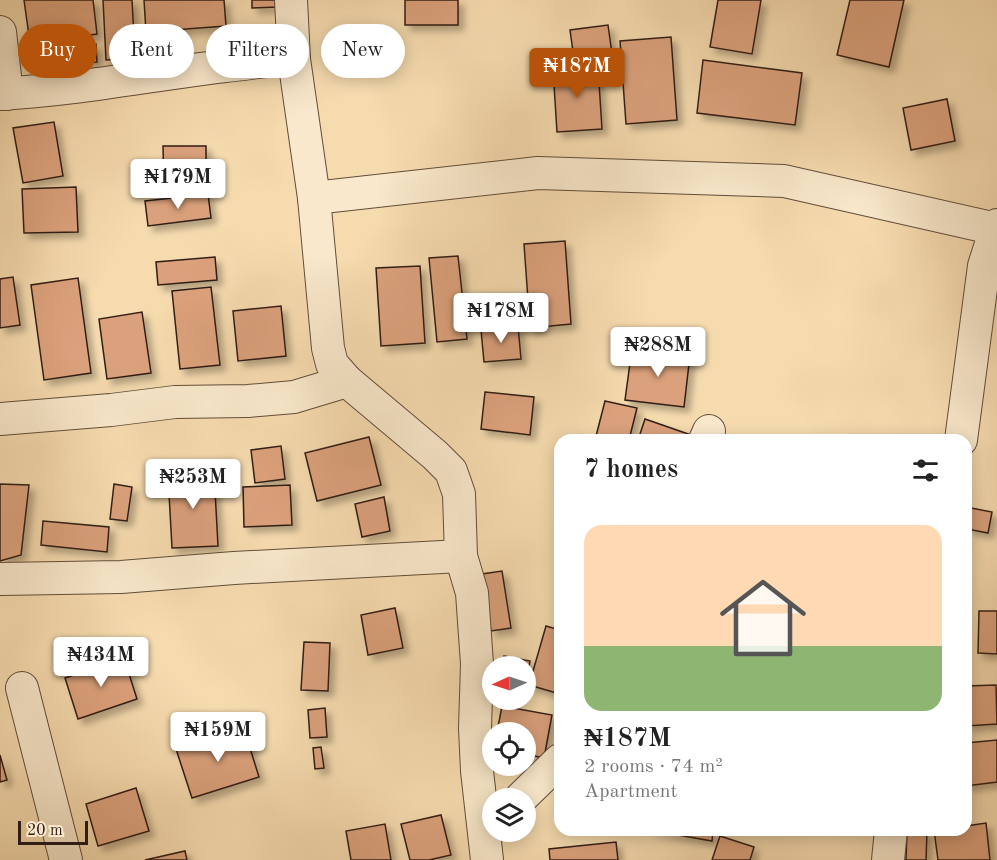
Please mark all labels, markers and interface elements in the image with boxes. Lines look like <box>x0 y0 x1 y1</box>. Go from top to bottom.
chip: Buy <box>18 24 97 78</box>
chip: Rent <box>109 24 194 78</box>
chip: Filters <box>206 24 309 78</box>
chip: New <box>321 24 405 78</box>
pin: ₦187M <box>535 48 619 99</box>
text: ₦187M <box>543 57 611 77</box>
pin: ₦179M <box>136 159 220 210</box>
text: ₦179M <box>144 168 212 188</box>
pin: ₦178M <box>459 293 543 344</box>
text: ₦178M <box>467 302 535 322</box>
pin: ₦288M <box>616 327 700 378</box>
text: ₦288M <box>624 336 692 356</box>
icon: filters <box>909 454 942 487</box>
text: 7 homes <box>584 457 678 483</box>
pin: ₦253M <box>151 459 235 510</box>
text: ₦253M <box>159 468 227 488</box>
icon: home <box>709 564 817 672</box>
pin: ₦434M <box>59 637 143 688</box>
text: ₦434M <box>67 646 135 666</box>
north arrow <box>482 656 536 710</box>
map controls <box>482 656 536 842</box>
pin: ₦159M <box>176 712 260 763</box>
text: ₦159M <box>184 721 252 741</box>
button: locate <box>482 722 536 776</box>
text: ₦187M <box>584 726 671 752</box>
text: 2 rooms · 74 m² <box>584 757 723 777</box>
text: Apartment <box>584 782 678 802</box>
button: layers <box>482 788 536 842</box>
scale bar <box>18 818 88 846</box>
text: 20 m <box>27 823 63 839</box>

